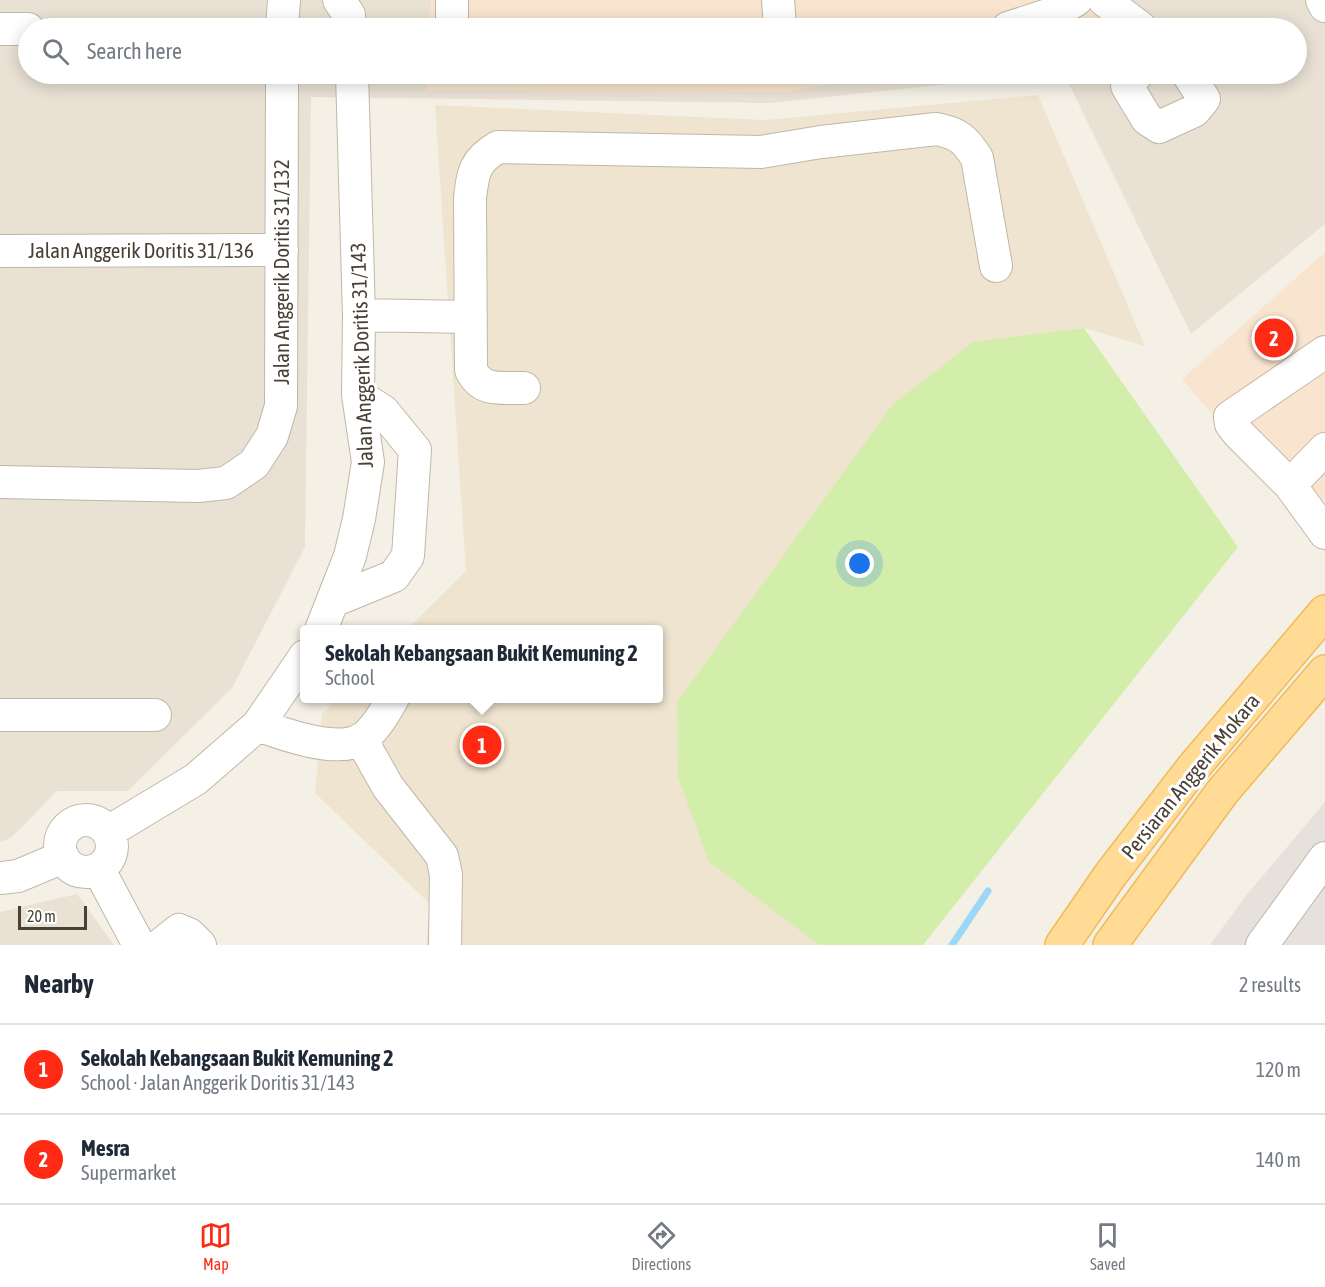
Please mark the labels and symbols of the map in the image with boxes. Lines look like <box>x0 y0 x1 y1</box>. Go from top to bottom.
street label: Jalan Anggerik Doritis 31/132 <box>269 159 293 385</box>
street label: Jalan Anggerik Doritis 31/136 <box>28 238 254 262</box>
street label: Jalan Anggerik Doritis 31/143 <box>345 242 377 468</box>
pin: 2 <box>1254 316 1294 360</box>
your location <box>845 549 874 578</box>
street label: Persiaran Anggerik Mokara <box>1116 689 1264 863</box>
pin: 1 <box>462 722 502 768</box>
scale bar <box>18 903 87 930</box>

